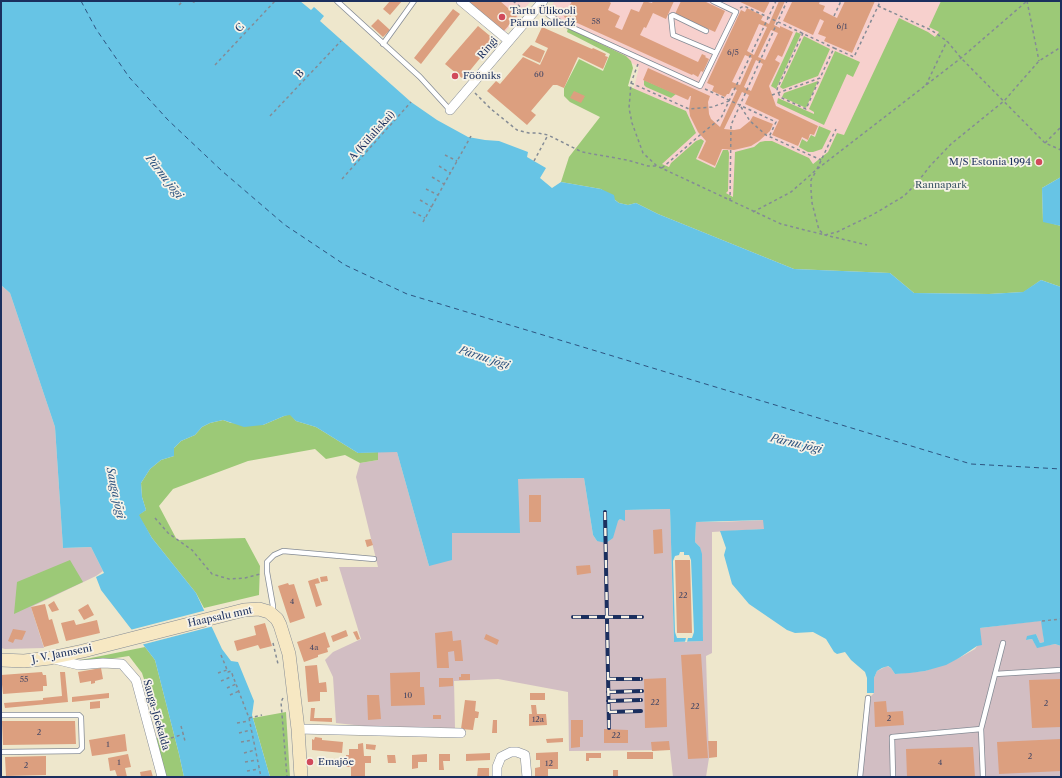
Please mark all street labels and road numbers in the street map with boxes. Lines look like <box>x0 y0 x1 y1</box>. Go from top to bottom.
street label: C <box>233 21 247 35</box>
street label: Ringi <box>475 35 501 61</box>
street label: B <box>293 67 307 81</box>
street label: A (Külaliskai) <box>347 109 397 163</box>
street label: Haapsalu mnt <box>187 604 253 630</box>
street label: J. V. Jannseni <box>31 642 93 666</box>
street label: Sauga-Jõekalda <box>140 678 172 752</box>

